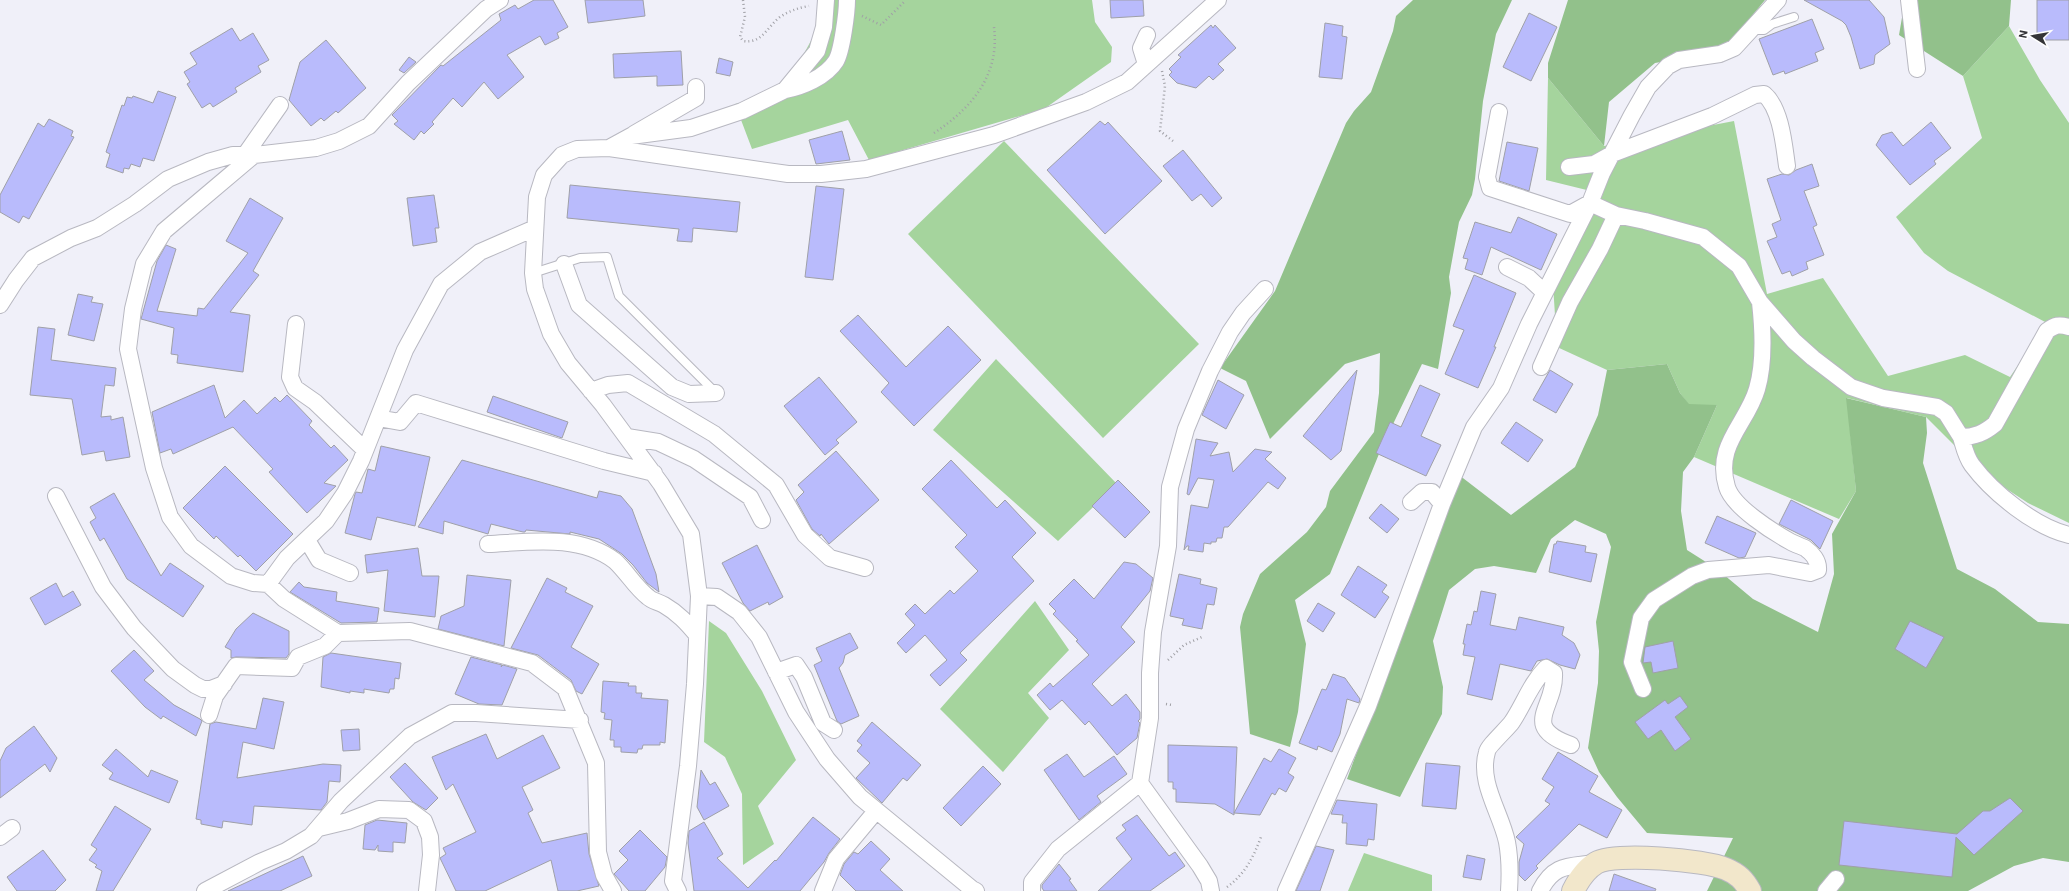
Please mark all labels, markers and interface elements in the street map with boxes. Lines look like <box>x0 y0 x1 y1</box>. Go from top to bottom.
north arrow <box>2013 16 2053 56</box>
text: N <box>2017 29 2031 39</box>

